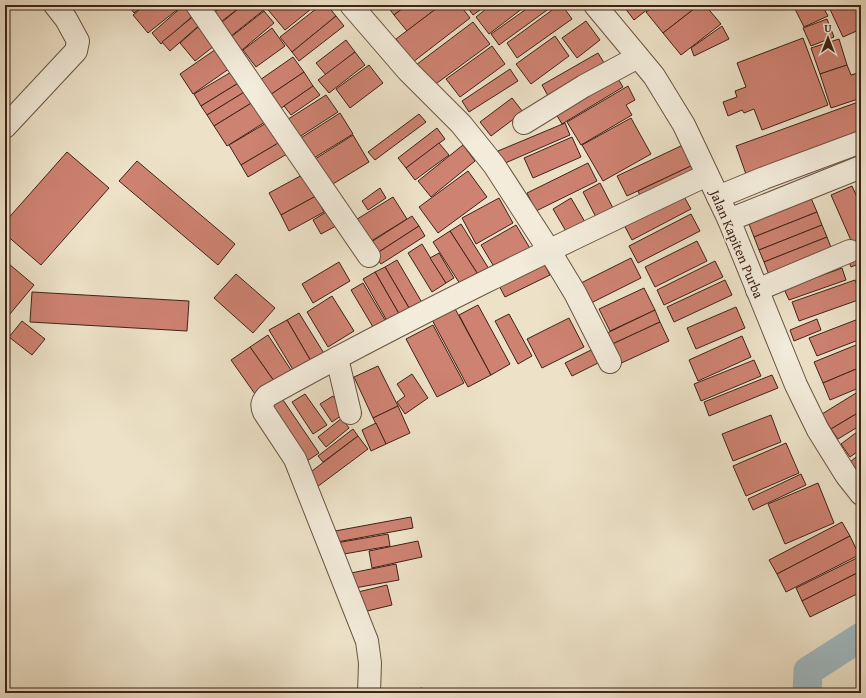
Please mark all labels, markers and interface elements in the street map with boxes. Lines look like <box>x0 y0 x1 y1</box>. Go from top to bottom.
north arrow <box>808 18 848 58</box>
text: U <box>824 20 832 36</box>
street label: Jalan Kapiten Purba <box>704 185 769 302</box>

